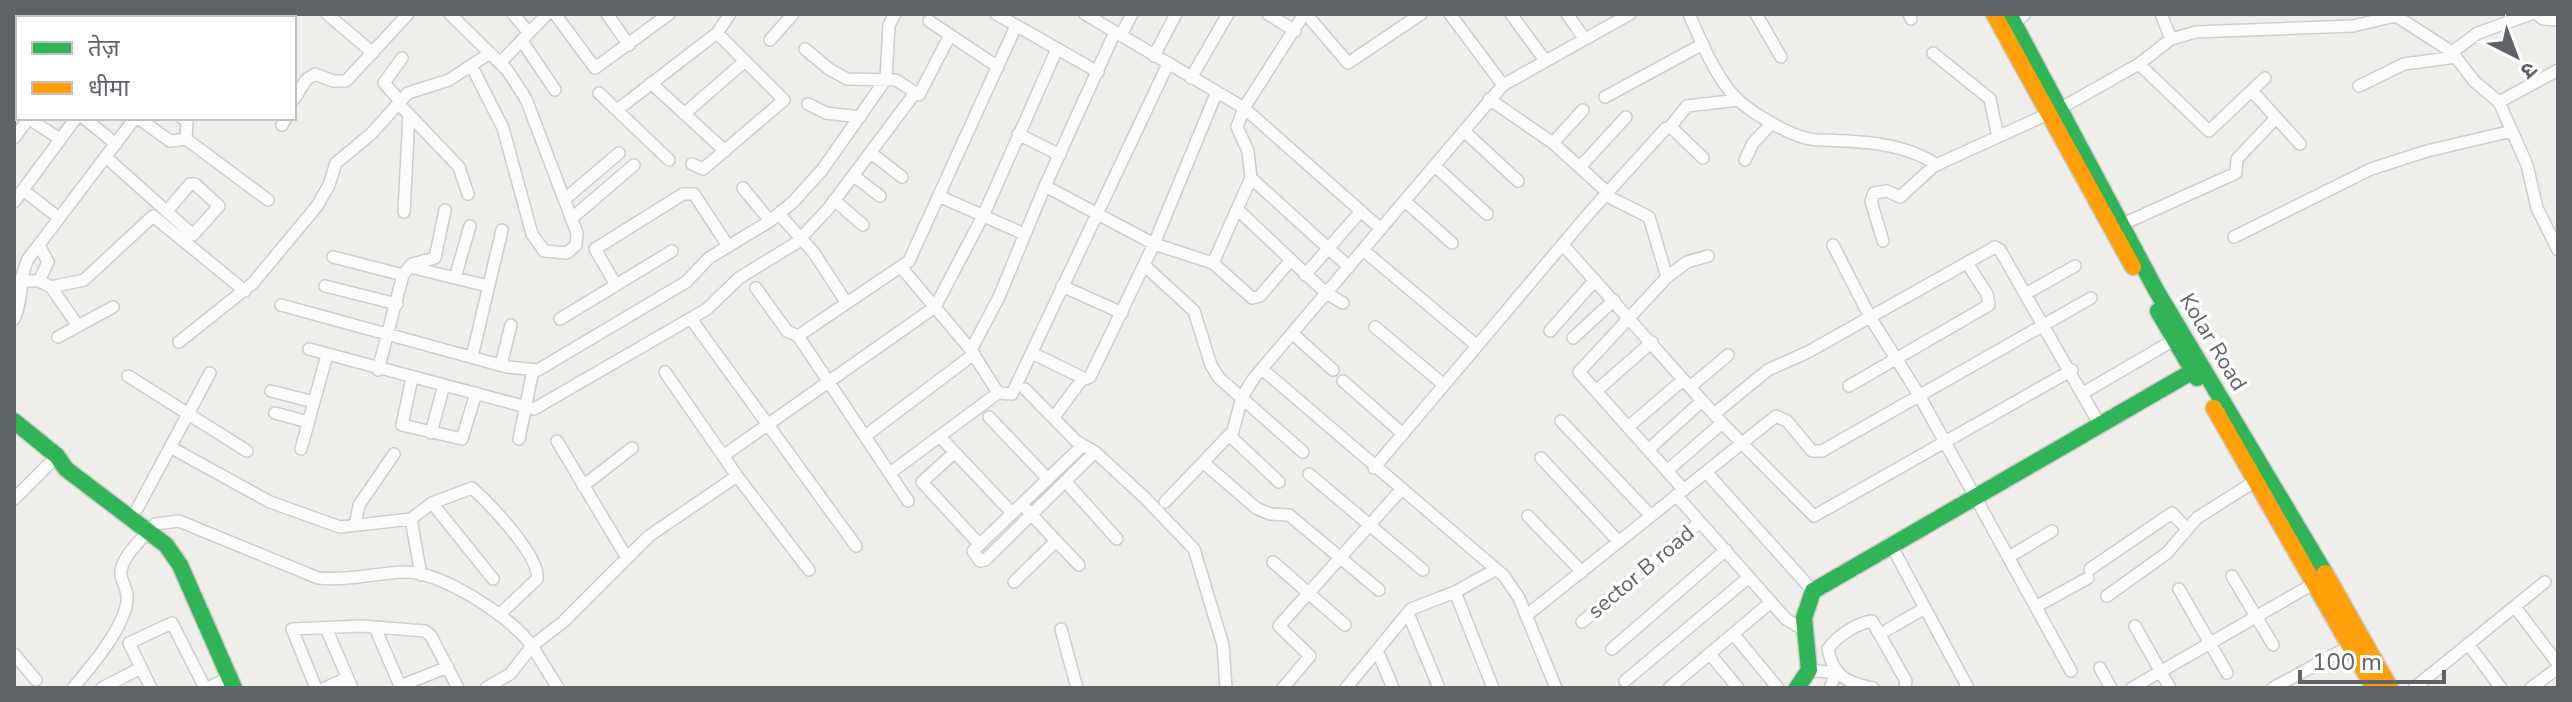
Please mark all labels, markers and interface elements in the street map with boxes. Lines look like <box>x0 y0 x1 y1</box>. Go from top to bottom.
legend <box>16 16 296 120</box>
north arrow <box>2476 16 2556 96</box>
text: तेज़ <box>88 32 121 64</box>
text: उ <box>2513 55 2544 86</box>
text: धीमा <box>88 72 130 104</box>
street label: Kolar Road <box>2172 288 2254 396</box>
street label: sector B road <box>1581 518 1701 626</box>
scale bar <box>2300 634 2444 684</box>
text: 100 m <box>2312 646 2382 678</box>

